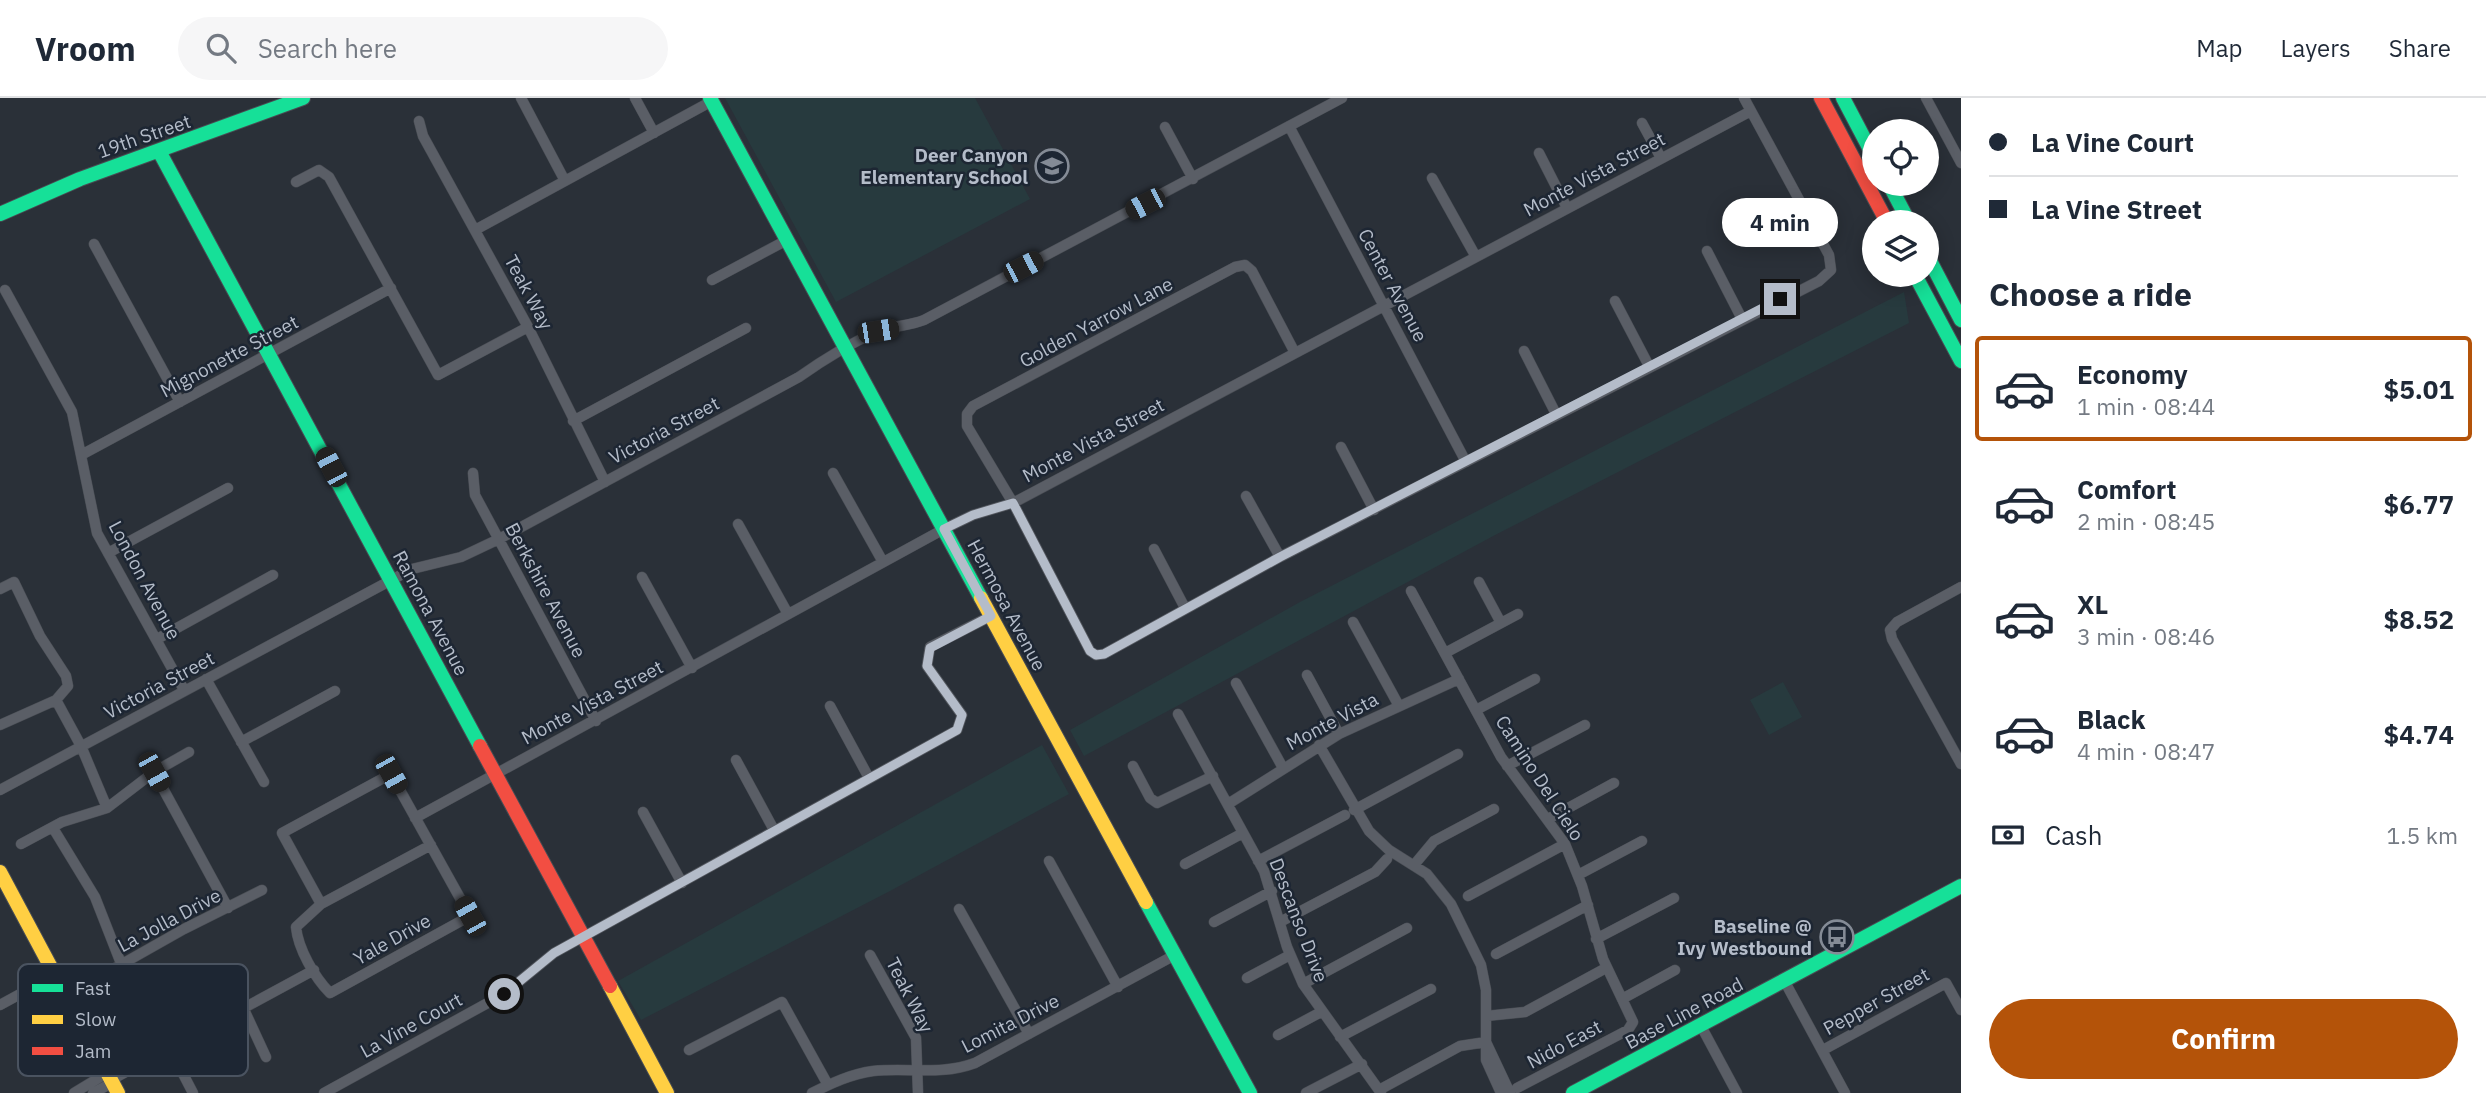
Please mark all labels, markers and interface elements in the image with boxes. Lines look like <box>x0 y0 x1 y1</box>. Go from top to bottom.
search box <box>178 17 668 80</box>
text: Vroom <box>35 27 136 70</box>
icon: search <box>202 29 240 67</box>
text: Search here <box>258 31 397 65</box>
text: Map <box>2196 32 2243 64</box>
text: Layers <box>2281 32 2351 64</box>
text: Share <box>2389 32 2451 64</box>
street label: 19th Street <box>94 109 194 163</box>
map controls <box>1862 119 1939 287</box>
button: locate <box>1862 119 1939 196</box>
text: La Vine Court <box>2031 125 2194 159</box>
street label: Monte Vista Street <box>1519 126 1669 222</box>
place label: Deer Canyon Elementary School <box>860 143 1028 189</box>
school or university icon: Deer Canyon Elementary School <box>1033 147 1071 185</box>
car <box>1122 185 1169 223</box>
text: La Vine Street <box>2031 192 2202 226</box>
callout: 4 min <box>1722 198 1838 246</box>
text: 4 min <box>1750 207 1810 237</box>
button: layers <box>1862 210 1939 287</box>
street label: Center Avenue <box>1353 224 1433 346</box>
car <box>1000 248 1047 286</box>
street label: Teak Way <box>499 251 559 334</box>
street label: Golden Yarrow Lane <box>1015 271 1177 373</box>
text: Choose a ride <box>1989 273 2192 315</box>
route end <box>1764 283 1796 315</box>
street label: Mignonette Street <box>156 309 302 403</box>
car <box>856 317 901 345</box>
icon: car <box>1993 357 2056 420</box>
text: Economy <box>2077 357 2188 391</box>
text: $5.01 <box>2384 372 2454 406</box>
street label: Victoria Street <box>605 391 723 469</box>
text: 1 min · 08:44 <box>2077 391 2215 421</box>
street label: Monte Vista Street <box>1018 392 1168 488</box>
car <box>312 444 351 490</box>
icon: car <box>1993 472 2056 535</box>
text: Comfort <box>2077 472 2176 506</box>
text: $6.77 <box>2384 487 2454 521</box>
text: 2 min · 08:45 <box>2077 506 2215 536</box>
street label: London Avenue <box>104 516 186 644</box>
street label: Berkshire Avenue <box>500 518 592 662</box>
street label: Hermosa Avenue <box>962 535 1052 675</box>
street label: Ramona Avenue <box>388 546 474 680</box>
icon: car <box>1993 587 2056 650</box>
text: XL <box>2077 587 2108 621</box>
text: $8.52 <box>2384 602 2454 636</box>
text: 3 min · 08:46 <box>2077 621 2215 651</box>
street label: Victoria Street <box>100 646 218 724</box>
street label: Monte Vista Street <box>517 654 667 750</box>
street label: Monte Vista <box>1282 687 1382 755</box>
icon: car <box>1993 702 2056 765</box>
text: Black <box>2077 702 2145 736</box>
street label: Camino Del Cielo <box>1490 711 1590 845</box>
text: $4.74 <box>2384 717 2454 751</box>
text: 4 min · 08:47 <box>2077 736 2215 766</box>
car <box>135 749 174 795</box>
car <box>372 751 411 797</box>
icon: cash <box>1989 816 2027 854</box>
text: Cash <box>2045 818 2102 852</box>
text: 1.5 km <box>2387 820 2458 850</box>
street label: Descanso Drive <box>1264 854 1334 986</box>
street label: La Jolla Drive <box>113 883 225 957</box>
car <box>451 893 490 939</box>
street label: Yale Drive <box>349 908 435 970</box>
place label: Baseline @ Ivy Westbound <box>1677 914 1812 960</box>
bus stop icon: Baseline @ Ivy Westbound <box>1818 918 1856 956</box>
street label: Teak Way <box>881 953 939 1037</box>
street label: Pepper Street <box>1819 962 1933 1040</box>
legend <box>18 964 248 1076</box>
street label: Base Line Road <box>1621 972 1747 1054</box>
text: Fast <box>75 976 111 1000</box>
route start <box>488 978 520 1010</box>
street label: La Vine Court <box>356 987 466 1063</box>
street label: Lomita Drive <box>957 988 1063 1058</box>
button: Confirm <box>1989 999 2458 1079</box>
text: Slow <box>75 1007 116 1031</box>
street label: Nido East <box>1522 1014 1606 1074</box>
text: Jam <box>75 1039 111 1063</box>

